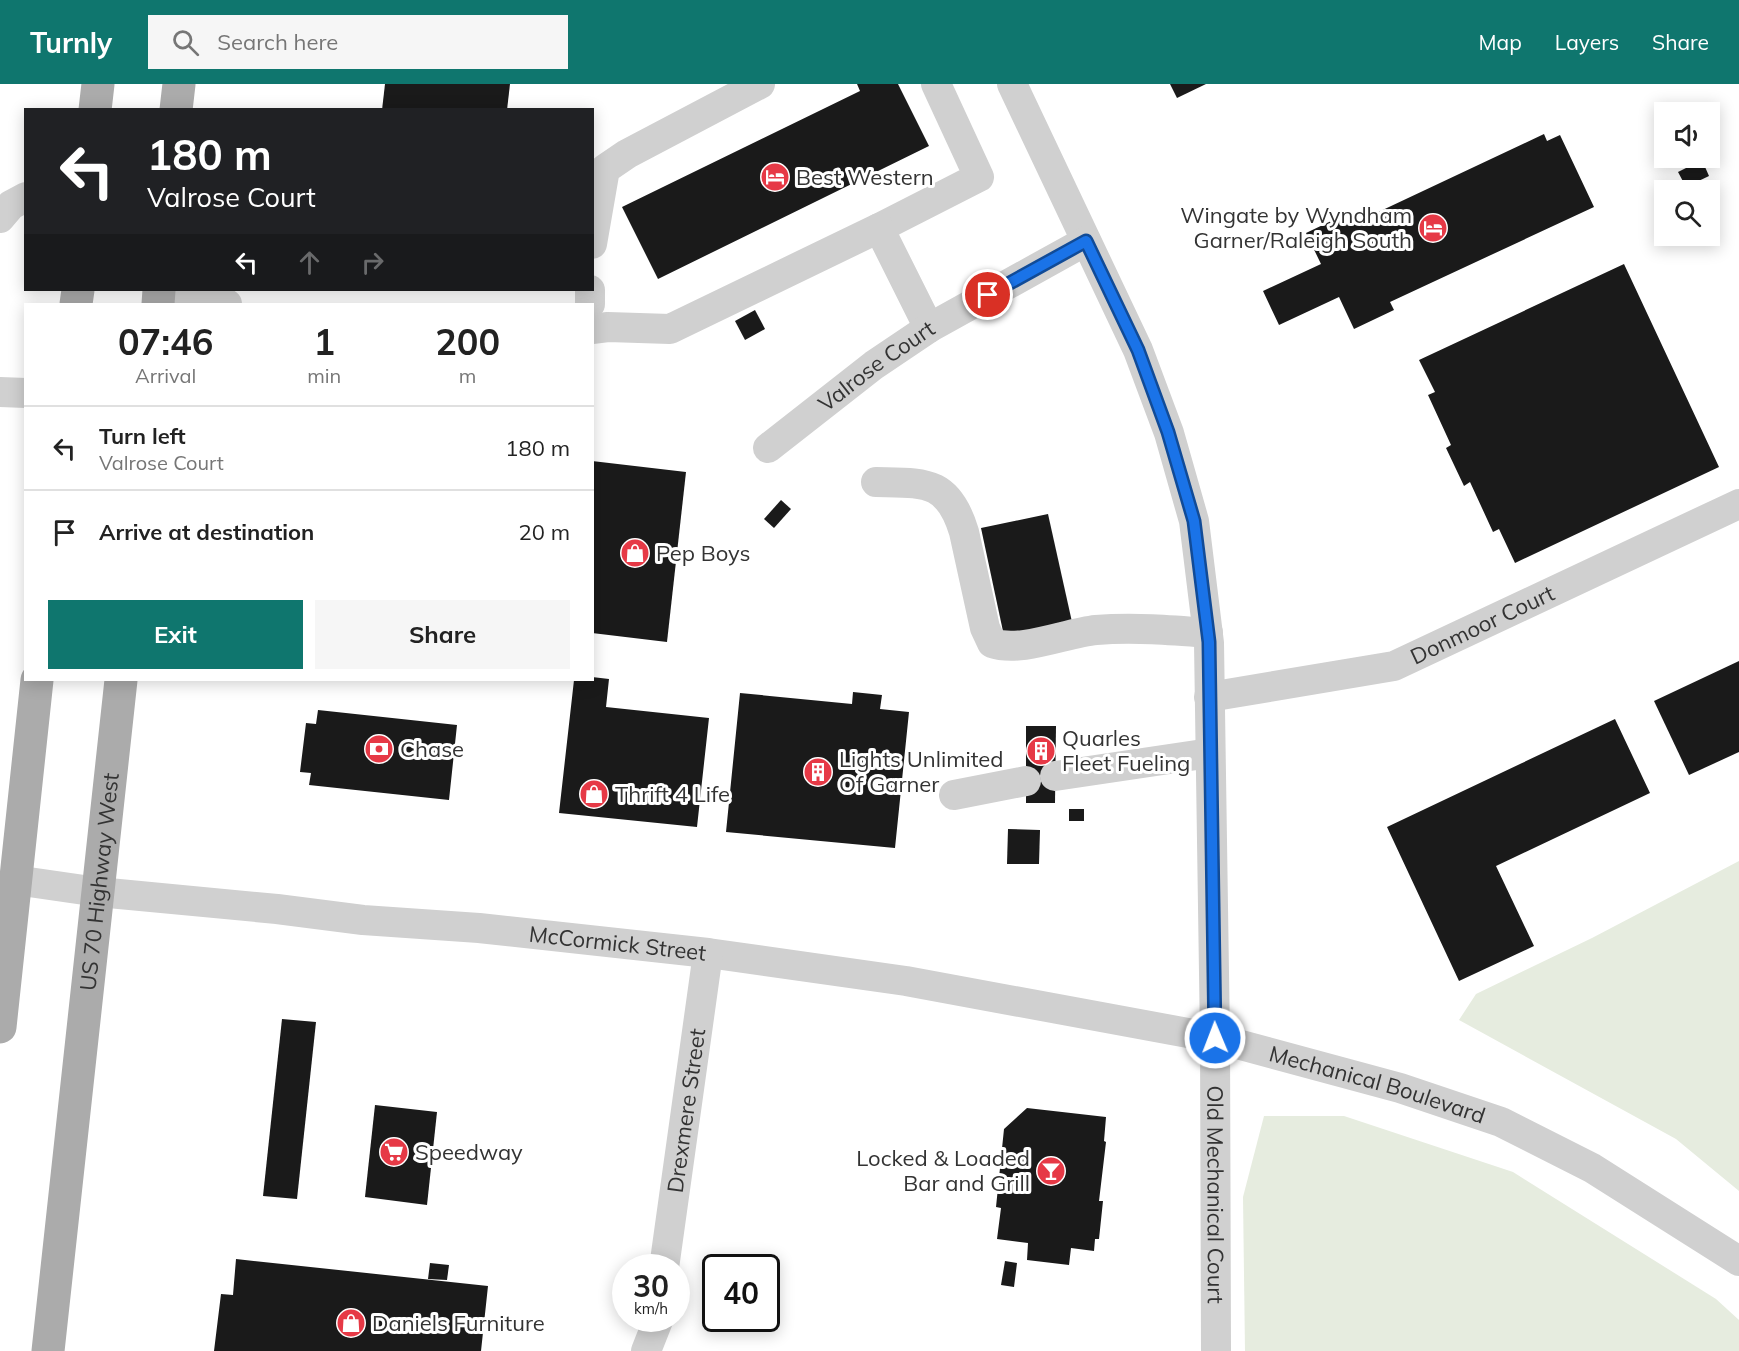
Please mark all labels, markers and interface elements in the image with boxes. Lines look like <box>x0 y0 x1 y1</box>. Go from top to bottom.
search box <box>148 15 568 69</box>
text: Turnly <box>30 25 112 60</box>
icon: search <box>169 26 202 59</box>
text: Search here <box>217 28 338 56</box>
text: Map <box>1479 29 1522 55</box>
text: Layers <box>1555 29 1619 55</box>
text: Share <box>1652 29 1709 55</box>
map controls <box>1654 102 1720 246</box>
button: sound <box>1654 102 1720 168</box>
text: 180 m <box>147 128 272 181</box>
icon: left <box>48 132 126 210</box>
hotel icon: Best Western <box>759 161 791 193</box>
place label: Best Western <box>796 163 934 191</box>
text: Valrose Court <box>147 180 316 214</box>
button: search <box>1654 180 1720 246</box>
place label: Wingate by Wyndham Garner/Raleigh South <box>1180 201 1412 254</box>
hotel icon: Wingate by Wyndham Garner/Raleigh South <box>1417 212 1449 244</box>
icon: left <box>230 246 263 279</box>
icon: ahead <box>293 246 326 279</box>
icon: right <box>356 246 389 279</box>
pin <box>962 269 1013 320</box>
icon: arrive <box>971 278 1004 311</box>
street label: Valrose Court <box>812 314 940 418</box>
text: 07:46 <box>118 319 213 364</box>
text: 1 <box>313 319 335 364</box>
text: 200 <box>435 319 500 364</box>
text: Arrival <box>135 363 196 388</box>
text: min <box>307 363 341 388</box>
text: m <box>459 363 476 388</box>
text: Turn left <box>99 422 186 450</box>
icon: left <box>48 432 81 465</box>
text: 180 m <box>505 434 570 462</box>
text: Valrose Court <box>99 450 224 475</box>
icon: arrive <box>48 516 81 549</box>
text: Arrive at destination <box>99 518 314 546</box>
text: 20 m <box>519 518 570 546</box>
shop icon: Pep Boys <box>619 537 651 569</box>
place label: Pep Boys <box>656 539 750 567</box>
street label: Donmoor Court <box>1406 579 1559 670</box>
button: Exit <box>48 600 303 669</box>
button: Share <box>315 600 570 669</box>
place label: Quarles Fleet Fueling <box>1062 724 1190 777</box>
bank icon: Chase <box>363 733 395 765</box>
place label: Chase <box>400 735 464 763</box>
building icon: Quarles Fleet Fueling <box>1025 735 1057 767</box>
place label: Lights Unlimited Of Garner <box>839 745 1003 798</box>
building icon: Lights Unlimited Of Garner <box>802 756 834 788</box>
street label: US 70 Highway West <box>73 771 125 992</box>
shop icon: Thrift 4 Life <box>578 778 610 810</box>
place label: Thrift 4 Life <box>615 780 730 808</box>
street label: McCormick Street <box>528 920 708 967</box>
position arrow <box>1183 1006 1247 1070</box>
street label: Drexmere Street <box>661 1026 711 1195</box>
street label: Mechanical Boulevard <box>1266 1039 1489 1130</box>
street label: Old Mechanical Court <box>1201 1086 1230 1304</box>
supermarket icon: Speedway <box>378 1136 410 1168</box>
place label: Speedway <box>415 1138 523 1166</box>
place label: Locked & Loaded Bar and Grill <box>856 1144 1030 1197</box>
bar icon: Locked & Loaded Bar and Grill <box>1035 1155 1067 1187</box>
speed limit sign: 40 <box>702 1254 780 1332</box>
text: 30 <box>633 1267 669 1305</box>
text: km/h <box>634 1299 668 1318</box>
shop icon: Daniels Furniture <box>335 1307 367 1339</box>
place label: Daniels Furniture <box>372 1309 545 1337</box>

